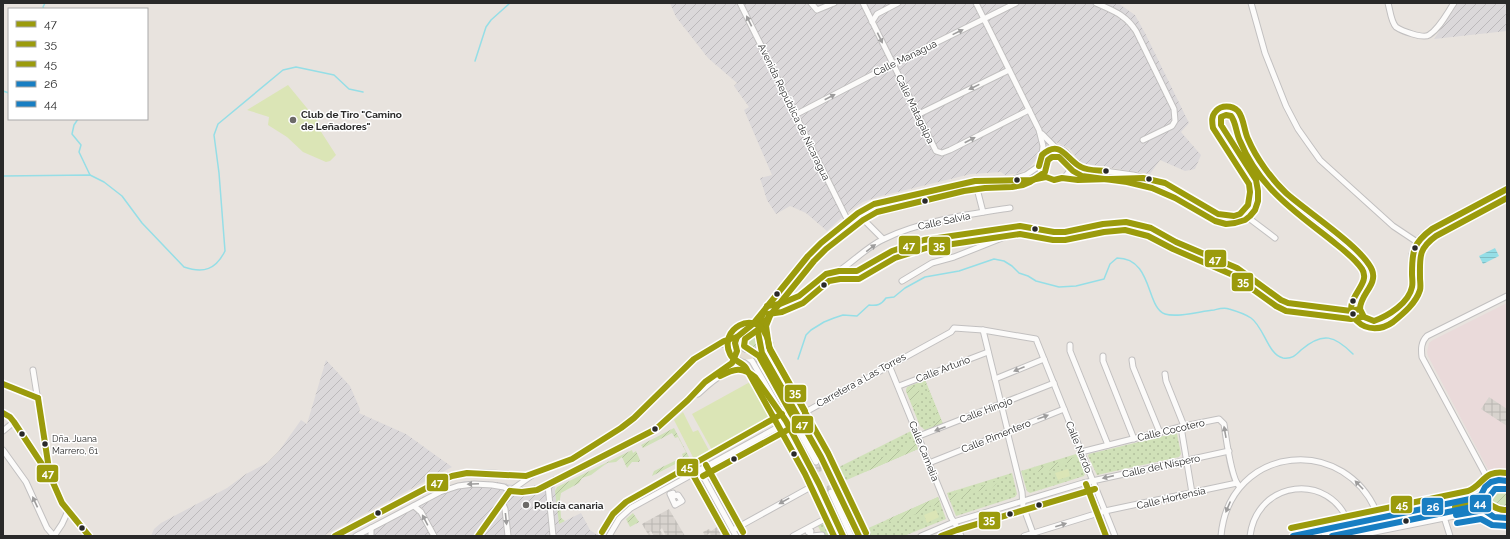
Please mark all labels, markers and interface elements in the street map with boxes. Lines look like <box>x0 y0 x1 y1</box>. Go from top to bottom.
legend <box>8 8 148 120</box>
one-way arrow <box>746 16 752 27</box>
text: 47 <box>44 17 57 31</box>
one-way arrow <box>953 29 964 35</box>
one-way arrow <box>877 32 883 44</box>
text: 35 <box>44 37 57 51</box>
street label: Calle Managua <box>871 38 939 78</box>
street label: Avenida República de Nicaragua <box>756 42 832 182</box>
text: 45 <box>44 57 58 71</box>
street label: Calle Matagalpa <box>894 73 936 145</box>
text: 26 <box>44 77 58 91</box>
one-way arrow <box>968 84 979 90</box>
one-way arrow <box>824 93 835 100</box>
text: 44 <box>44 97 58 111</box>
place label: Club de Tiro "Camino de Leñadores" <box>301 109 402 132</box>
marker: Club de Tiro "Camino de Leñadores" <box>288 115 298 125</box>
one-way arrow <box>965 137 976 143</box>
unlabelled marker <box>1101 166 1111 176</box>
unlabelled marker <box>1144 174 1154 184</box>
unlabelled marker <box>1012 175 1022 185</box>
unlabelled marker <box>920 196 930 206</box>
street label: Calle Salvia <box>917 210 971 232</box>
unlabelled marker <box>1030 224 1040 234</box>
line badge: 47 <box>898 235 921 255</box>
line badge: 35 <box>928 236 951 256</box>
text: 47 <box>903 239 916 252</box>
text: 35 <box>933 240 945 253</box>
unlabelled marker <box>1410 243 1420 253</box>
one-way arrow <box>865 244 876 252</box>
line badge: 47 <box>1204 249 1227 268</box>
text: 47 <box>1209 253 1222 266</box>
line badge: 35 <box>1231 272 1254 292</box>
text: 35 <box>1237 276 1249 289</box>
unlabelled marker <box>819 280 829 290</box>
unlabelled marker <box>772 289 782 299</box>
unlabelled marker <box>1348 296 1358 306</box>
unlabelled marker <box>1348 309 1358 319</box>
street label: Carretera a Las Torres <box>814 351 908 409</box>
street label: Calle Arturio <box>914 354 972 384</box>
one-way arrow <box>1013 366 1025 372</box>
line badge: 35 <box>784 384 807 403</box>
text: 35 <box>789 387 801 400</box>
street label: Calle Hinojo <box>958 395 1014 425</box>
one-way arrow <box>1037 414 1049 420</box>
line badge: 47 <box>791 415 814 434</box>
street label: Calle Pimentero <box>960 417 1032 455</box>
street label: Calle Cocotero <box>1136 417 1206 443</box>
text: 47 <box>796 418 809 431</box>
street label: Calle Camelia <box>907 419 941 483</box>
street label: Calle Nardo <box>1064 420 1094 475</box>
unlabelled marker <box>650 424 660 434</box>
one-way arrow <box>933 426 945 432</box>
one-way arrow <box>1222 426 1228 438</box>
unlabelled marker <box>17 429 27 439</box>
place label: Dña. Juana Marrero, 61 <box>52 434 98 456</box>
marker: Dña. Juana Marrero, 61 <box>40 439 50 449</box>
unlabelled marker <box>789 449 799 459</box>
street label: Calle del Níspero <box>1121 452 1201 480</box>
unlabelled marker <box>729 454 739 464</box>
line badge: 45 <box>676 458 699 477</box>
text: 45 <box>681 461 693 474</box>
line badge: 47 <box>36 464 59 483</box>
text: 47 <box>42 467 55 480</box>
line badge: 47 <box>426 473 449 492</box>
one-way arrow <box>1102 475 1114 481</box>
text: 47 <box>431 476 444 489</box>
one-way arrow <box>1354 480 1364 490</box>
one-way arrow <box>467 481 479 488</box>
street label: Calle Hortensia <box>1135 485 1207 511</box>
line badge: 44 <box>1469 494 1492 513</box>
line badge: 45 <box>1390 495 1413 514</box>
one-way arrow <box>32 497 38 508</box>
line badge: 26 <box>1421 497 1444 516</box>
text: 44 <box>1474 497 1486 510</box>
one-way arrow <box>778 498 790 505</box>
text: 45 <box>1396 499 1408 512</box>
marker: Policía canaria <box>521 500 531 510</box>
place label: Policía canaria <box>534 500 604 511</box>
unlabelled marker <box>1034 500 1044 510</box>
one-way arrow <box>1225 501 1231 513</box>
text: 26 <box>1427 501 1440 514</box>
unlabelled marker <box>373 508 383 518</box>
unlabelled marker <box>1005 509 1015 519</box>
line badge: 35 <box>978 511 1001 530</box>
one-way arrow <box>503 513 509 525</box>
one-way arrow <box>422 514 429 526</box>
text: 35 <box>983 514 995 527</box>
unlabelled marker <box>1401 516 1411 526</box>
one-way arrow <box>1055 522 1067 528</box>
unlabelled marker <box>77 523 87 533</box>

